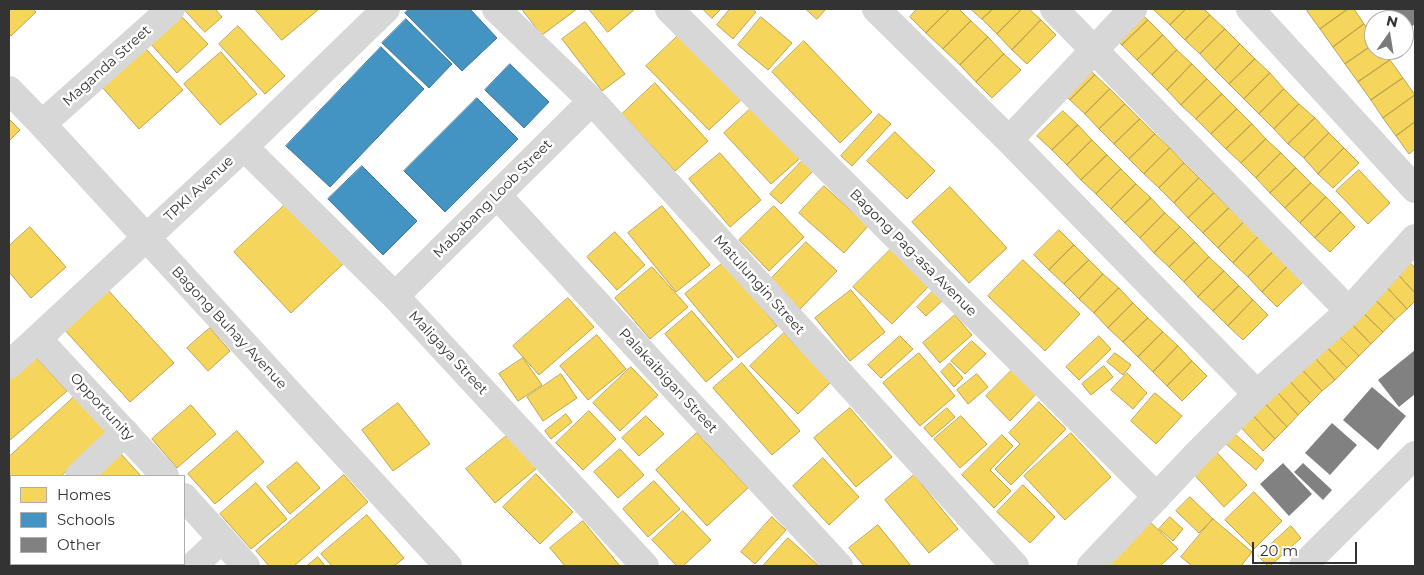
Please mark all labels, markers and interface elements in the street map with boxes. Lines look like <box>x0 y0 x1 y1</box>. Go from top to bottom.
north arrow <box>1364 10 1414 60</box>
text: N <box>1385 11 1400 31</box>
street label: Maganda Street <box>60 22 154 110</box>
street label: Mababang Loob Street <box>430 136 556 262</box>
street label: TPKI Avenue <box>161 153 237 225</box>
street label: Bagong Pag-asa Avenue <box>846 186 980 320</box>
street label: Matulungin Street <box>710 232 808 338</box>
street label: Bagong Buhay Avenue <box>168 263 290 393</box>
street label: Maligaya Street <box>405 308 491 398</box>
street label: Palakaibigan Street <box>615 325 721 437</box>
street label: Opportunity <box>66 370 138 444</box>
legend <box>10 475 185 565</box>
text: Homes <box>57 485 111 504</box>
text: Schools <box>57 510 115 529</box>
scale bar <box>1254 532 1359 564</box>
text: Other <box>57 535 101 554</box>
text: 20 m <box>1260 541 1298 560</box>

